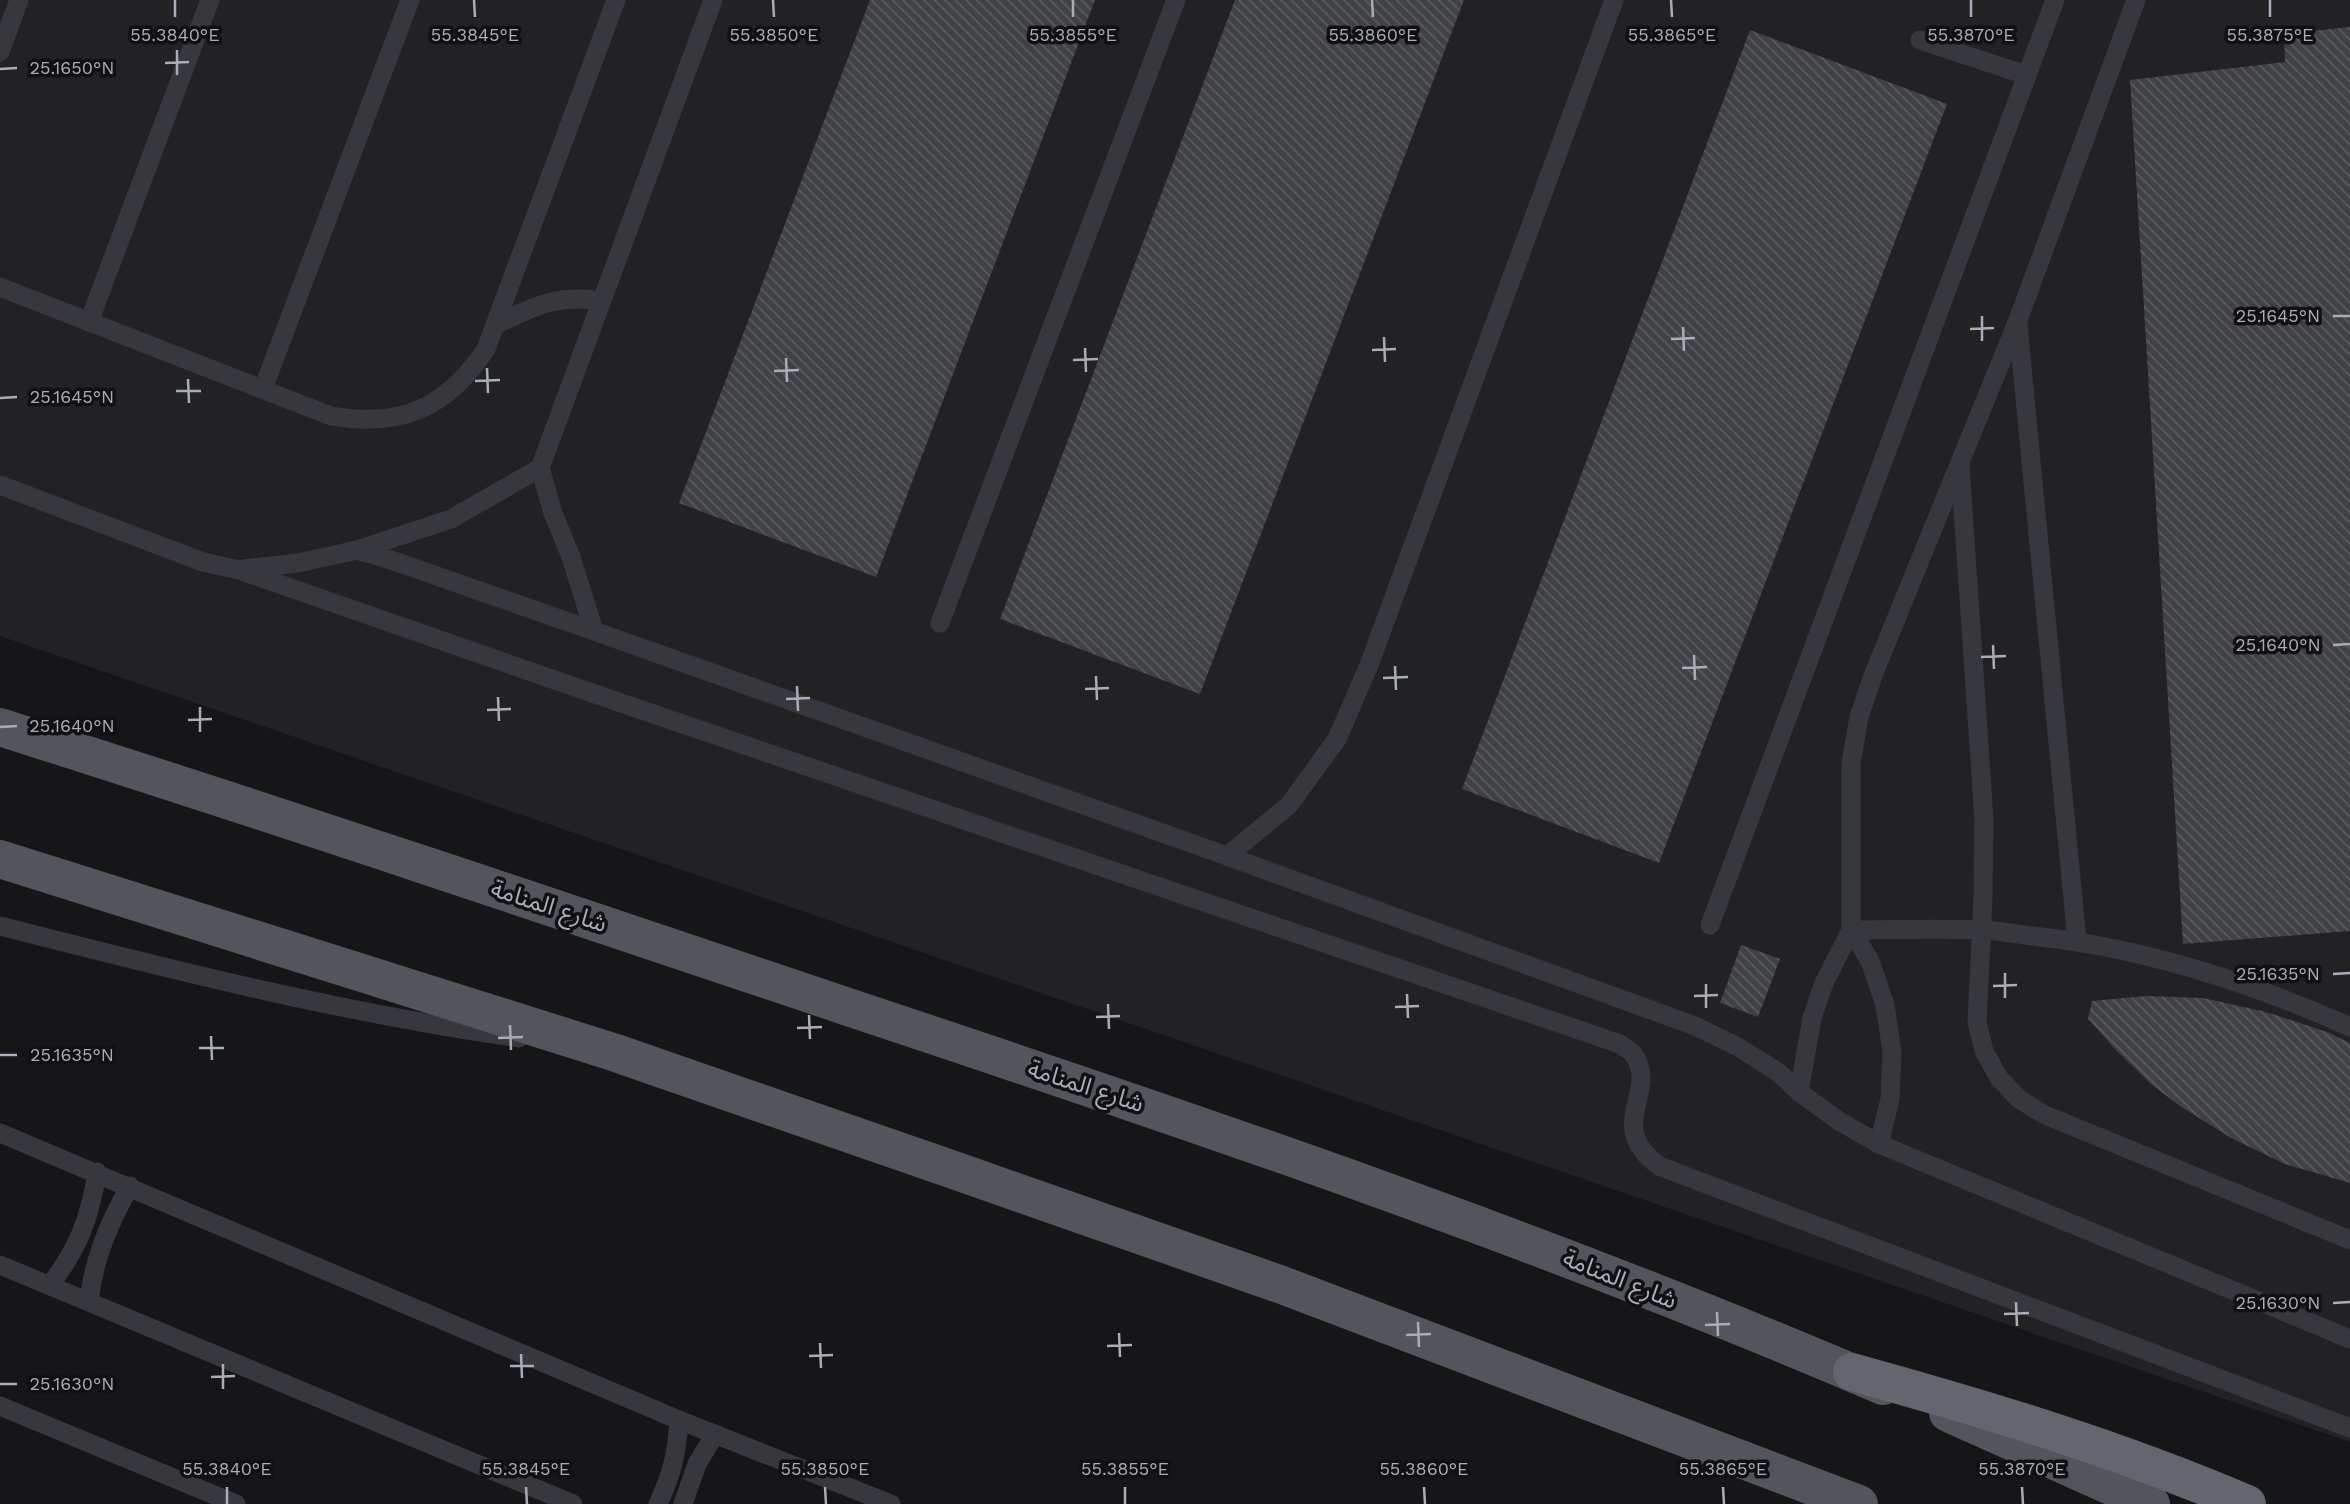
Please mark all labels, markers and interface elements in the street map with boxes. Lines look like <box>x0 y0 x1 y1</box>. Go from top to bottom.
text: 55.3840°E <box>130 24 220 45</box>
text: 55.3845°E <box>431 24 519 45</box>
text: 55.3850°E <box>730 24 818 45</box>
text: 55.3855°E <box>1029 24 1117 45</box>
text: 55.3860°E <box>1328 24 1418 45</box>
text: 55.3865°E <box>1628 24 1716 45</box>
text: 55.3870°E <box>1927 24 2015 45</box>
text: 55.3875°E <box>2227 24 2313 45</box>
text: 25.1650°N <box>30 57 114 78</box>
text: 25.1645°N <box>2236 305 2320 326</box>
text: 25.1645°N <box>30 386 114 407</box>
text: 25.1640°N <box>2235 634 2321 655</box>
text: 25.1640°N <box>29 715 115 736</box>
street label: شارع المنامة <box>487 874 611 941</box>
text: 25.1635°N <box>2236 963 2320 984</box>
text: 25.1635°N <box>30 1044 114 1065</box>
street label: شارع المنامة <box>1024 1054 1148 1121</box>
street label: شارع المنامة <box>1558 1243 1681 1317</box>
text: 25.1630°N <box>2236 1292 2320 1313</box>
text: 25.1630°N <box>30 1373 114 1394</box>
text: 55.3840°E <box>182 1458 272 1479</box>
text: 55.3845°E <box>482 1458 570 1479</box>
text: 55.3850°E <box>781 1458 869 1479</box>
text: 55.3855°E <box>1081 1458 1169 1479</box>
text: 55.3860°E <box>1379 1458 1469 1479</box>
text: 55.3865°E <box>1679 1458 1767 1479</box>
text: 55.3870°E <box>1978 1458 2066 1479</box>

